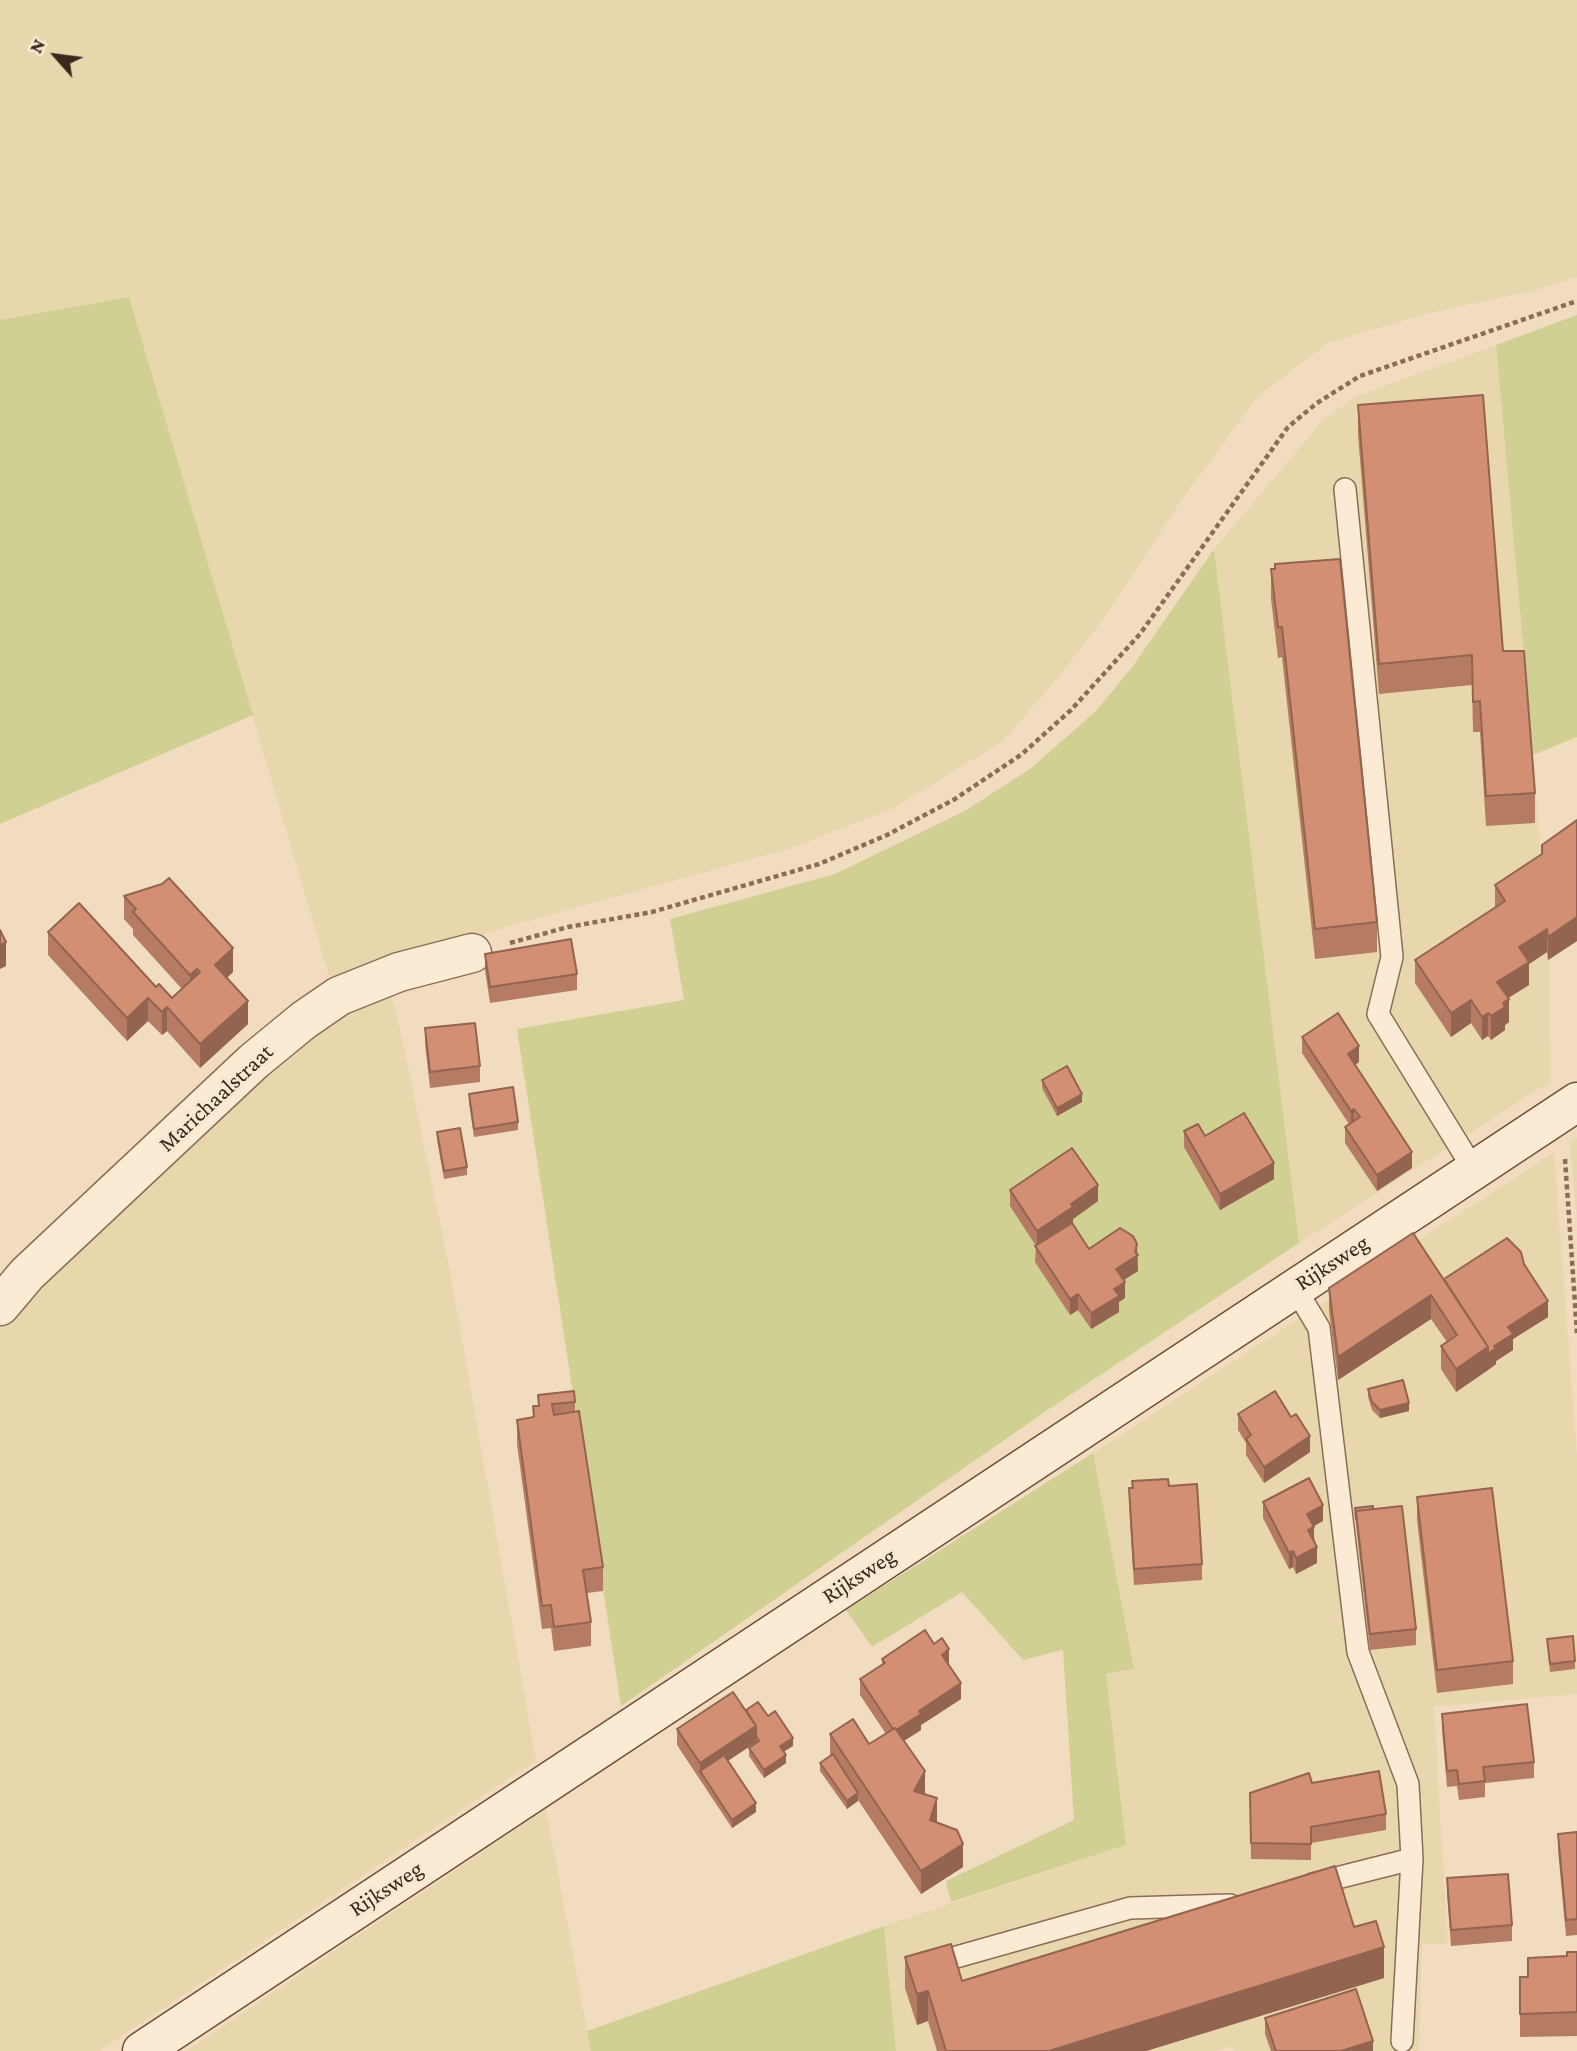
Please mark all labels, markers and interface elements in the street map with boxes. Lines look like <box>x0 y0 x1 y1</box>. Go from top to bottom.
north arrow <box>21 21 91 91</box>
text: N <box>25 35 49 57</box>
street label: Marichaalstraat <box>153 1038 279 1158</box>
street label: Rijksweg <box>1290 1229 1374 1297</box>
street label: Rijksweg <box>817 1542 901 1610</box>
street label: Rijksweg <box>344 1855 428 1923</box>

